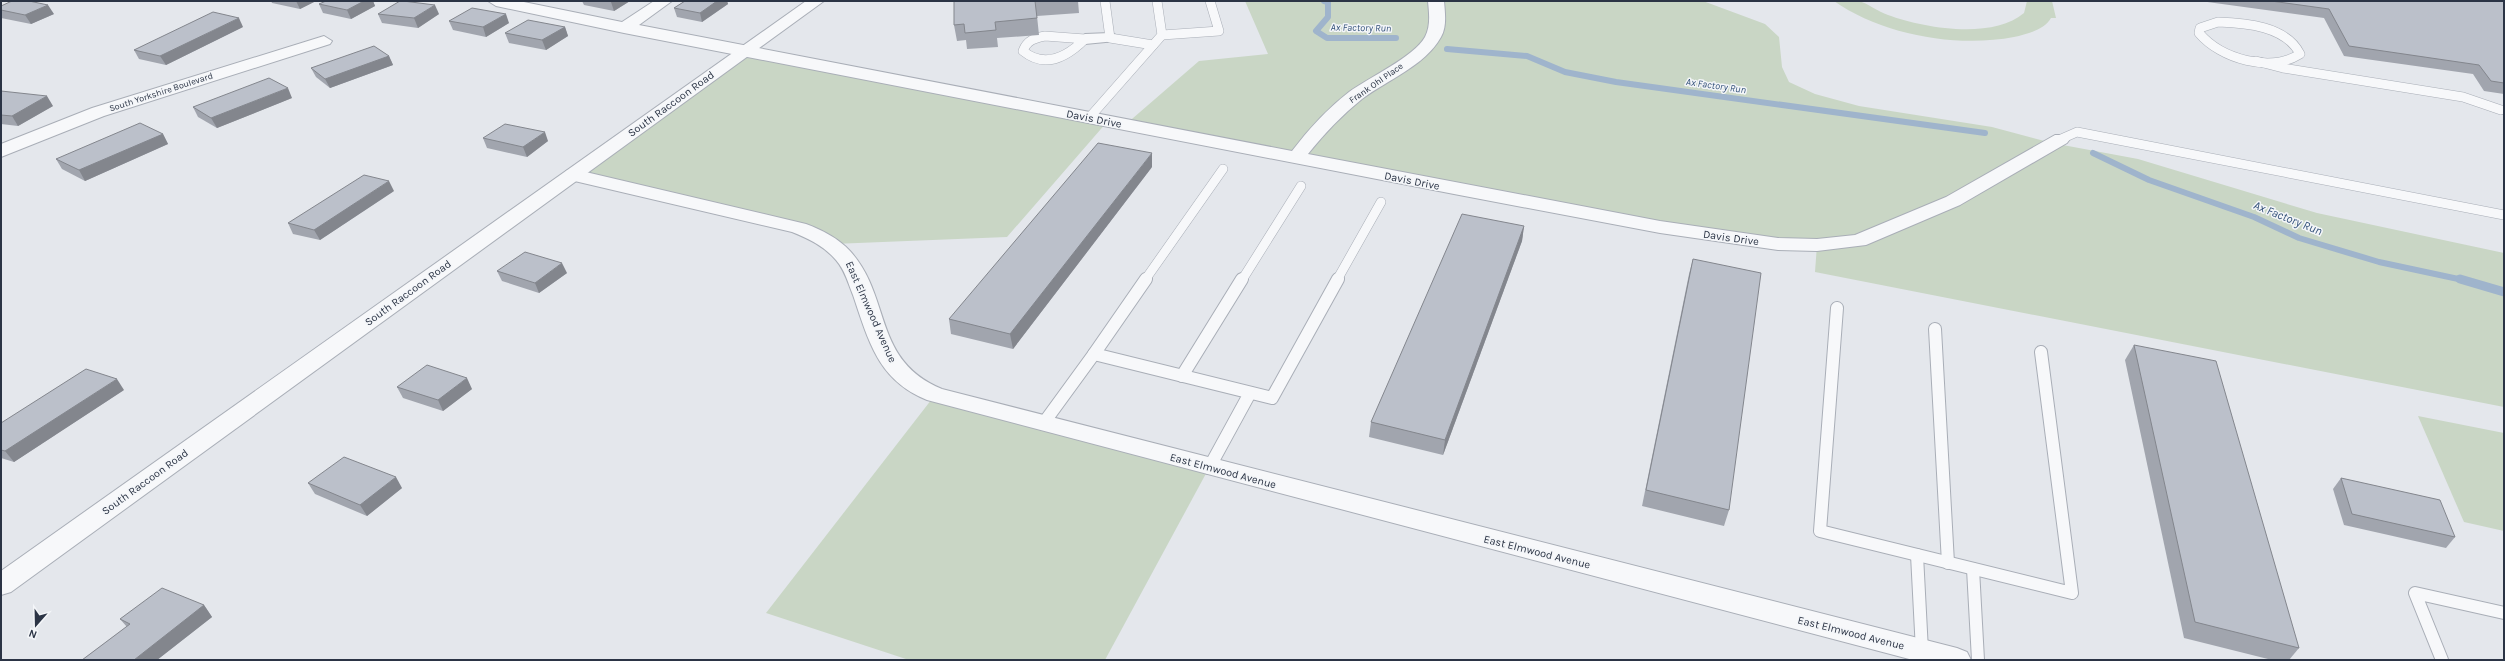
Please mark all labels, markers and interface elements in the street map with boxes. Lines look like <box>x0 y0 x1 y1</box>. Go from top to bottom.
water label: Ax Factory Run <box>1331 21 1391 35</box>
street label: Frank Ohl Place <box>1347 61 1405 105</box>
street label: South Raccoon Road <box>625 68 717 140</box>
street label: South Yorkshire Boulevard <box>108 70 214 114</box>
water label: Ax Factory Run <box>1685 76 1747 96</box>
street label: Davis Drive <box>1065 107 1123 131</box>
street label: Davis Drive <box>1383 169 1441 193</box>
water label: Ax Factory Run <box>2252 198 2324 238</box>
street label: Davis Drive <box>1702 228 1760 248</box>
street label: South Raccoon Road <box>362 257 454 329</box>
street label: East Elmwood Avenue <box>843 259 899 365</box>
street label: South Raccoon Road <box>99 446 191 518</box>
street label: East Elmwood Avenue <box>1168 451 1278 492</box>
street label: East Elmwood Avenue <box>1482 532 1592 572</box>
north arrow <box>16 605 56 645</box>
street label: East Elmwood Avenue <box>1796 613 1906 653</box>
text: N <box>27 626 39 641</box>

